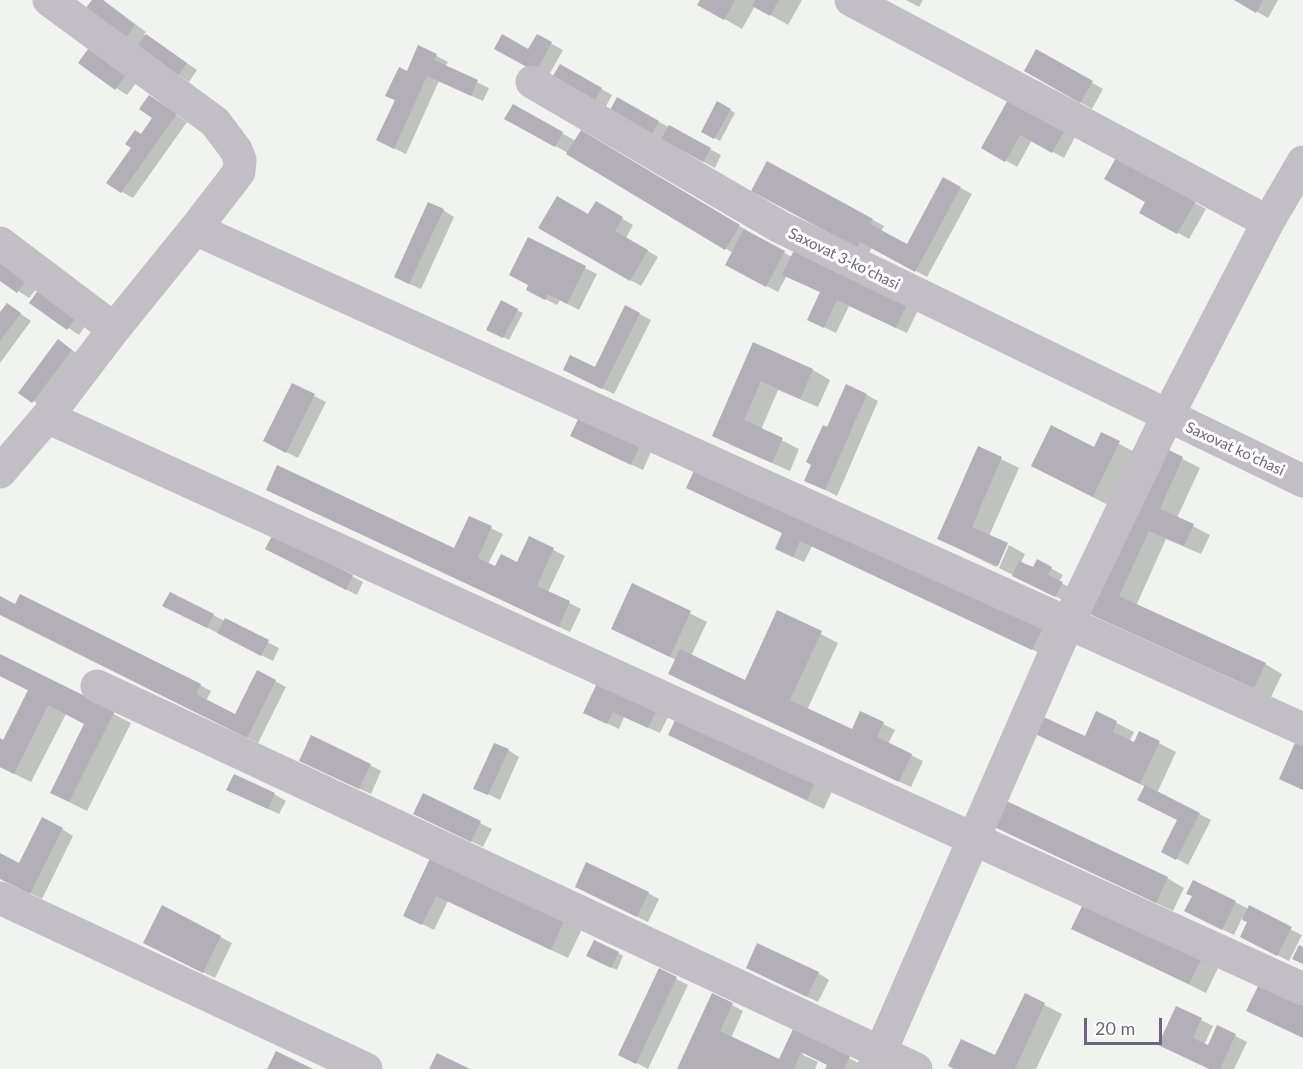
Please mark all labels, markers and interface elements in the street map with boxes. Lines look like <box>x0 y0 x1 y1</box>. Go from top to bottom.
street label: Saxovat 3-koʻchasi <box>786 224 902 294</box>
street label: Saxovat koʻchasi <box>1183 418 1287 480</box>
scale bar <box>1087 1006 1165 1044</box>
text: 20 m <box>1095 1017 1135 1039</box>

